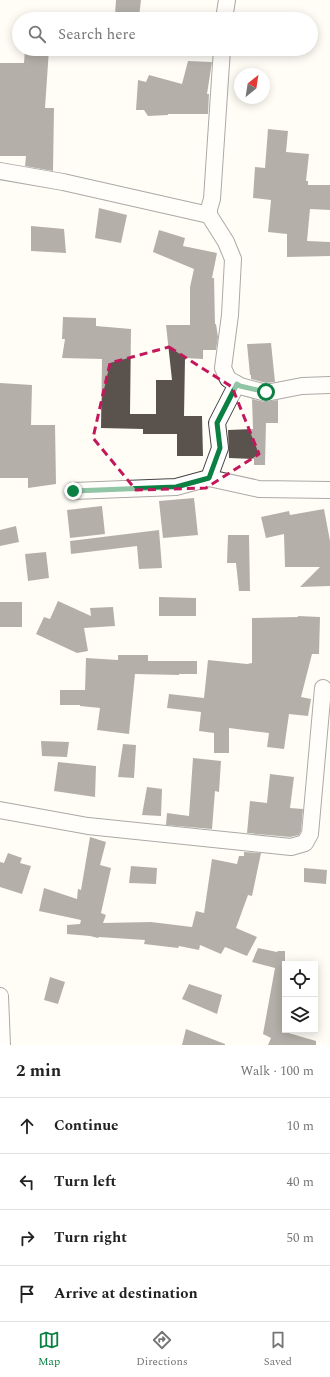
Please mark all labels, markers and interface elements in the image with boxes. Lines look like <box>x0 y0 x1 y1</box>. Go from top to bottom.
search box <box>12 12 318 56</box>
icon: search <box>26 23 48 45</box>
text: Search here <box>58 23 136 46</box>
north arrow <box>234 68 270 104</box>
route start <box>257 383 275 401</box>
route end <box>64 482 82 500</box>
map controls <box>282 961 318 1033</box>
button: locate <box>282 961 318 997</box>
button: layers <box>282 997 318 1033</box>
text: 2 min <box>16 1058 61 1084</box>
text: Walk · 100 m <box>240 1061 314 1081</box>
text: Continue <box>54 1114 119 1137</box>
icon: ahead <box>16 1115 38 1137</box>
text: 10 m <box>287 1116 314 1136</box>
text: Turn left <box>54 1170 116 1193</box>
icon: left <box>16 1171 38 1193</box>
text: 40 m <box>287 1172 314 1192</box>
text: Turn right <box>54 1226 127 1249</box>
icon: right <box>16 1227 38 1249</box>
text: 50 m <box>287 1228 314 1248</box>
text: Arrive at destination <box>54 1282 198 1305</box>
icon: arrive <box>16 1283 38 1305</box>
tab: Map <box>38 1329 60 1370</box>
tab: Directions <box>136 1329 188 1370</box>
tab: Saved <box>264 1329 292 1370</box>

